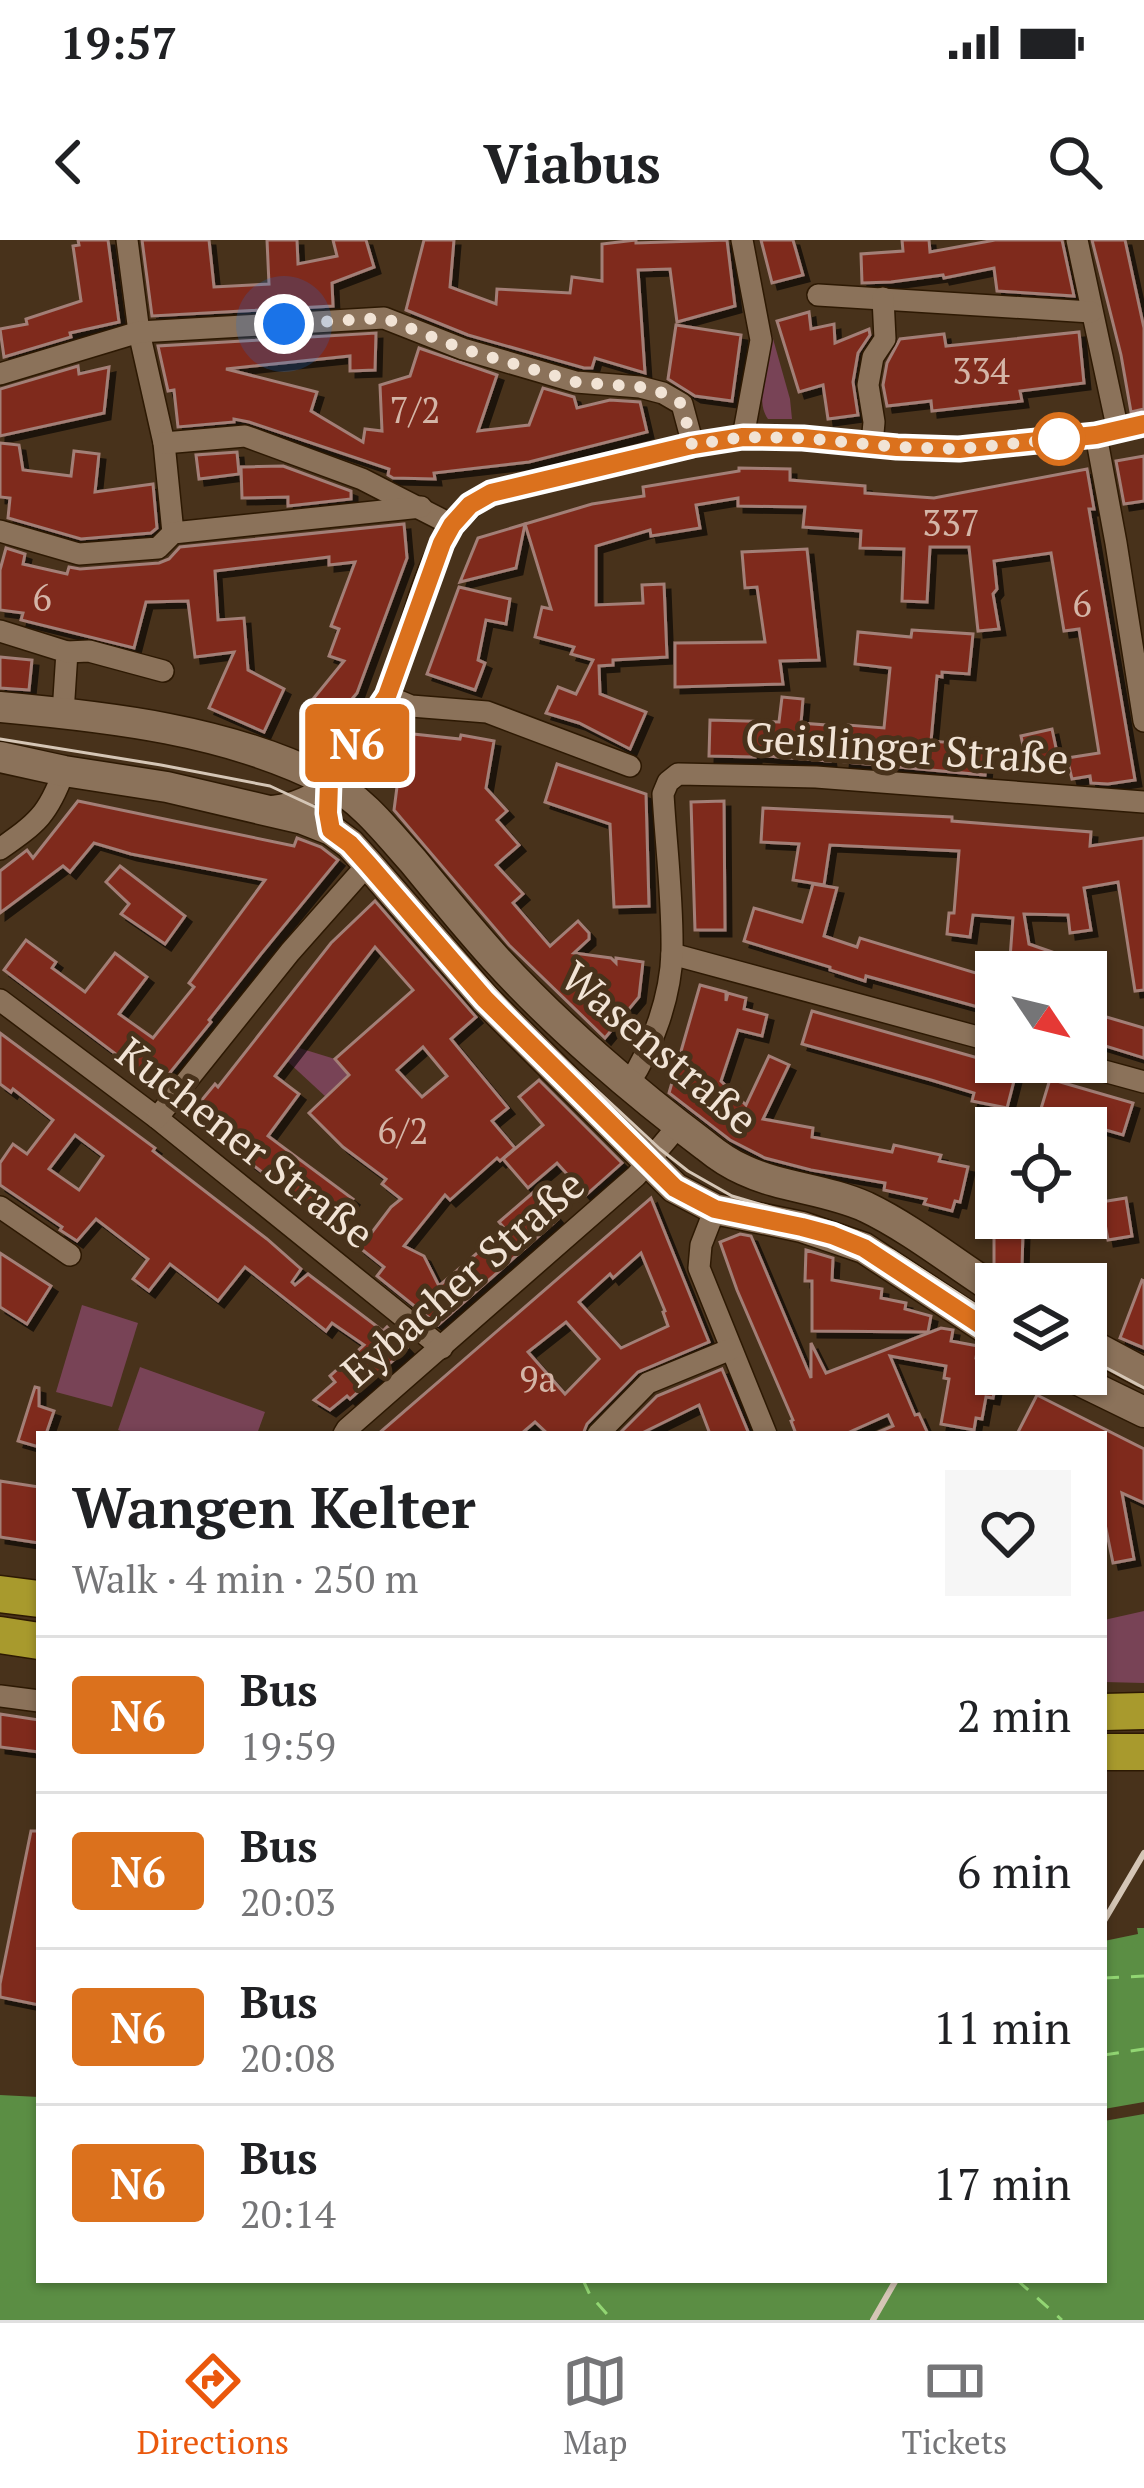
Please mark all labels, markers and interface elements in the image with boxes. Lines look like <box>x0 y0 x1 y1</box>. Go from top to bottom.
text: 19:57 <box>60 12 177 72</box>
text: Viabus <box>483 127 661 198</box>
icon: back <box>36 129 102 195</box>
icon: search <box>1042 129 1108 195</box>
your location <box>254 294 314 354</box>
house number: 334 <box>952 347 1011 394</box>
house number: 7/2 <box>390 386 440 433</box>
unlabelled marker <box>1034 414 1084 464</box>
house number: 337 <box>922 499 980 546</box>
house number: 6 <box>32 574 52 621</box>
house number: 6 <box>1072 580 1092 627</box>
line badge: N6 <box>303 704 411 782</box>
street label: Geislinger Straße <box>743 708 1071 786</box>
text: N6 <box>329 715 385 771</box>
street label: Wasenstraße <box>550 948 770 1146</box>
north arrow <box>975 951 1107 1083</box>
map controls <box>975 951 1107 1395</box>
street label: Kuchener Straße <box>106 1024 386 1260</box>
house number: 6/2 <box>378 1107 428 1154</box>
button: locate <box>975 1107 1107 1239</box>
street label: Eybacher Straße <box>329 1156 595 1398</box>
button: layers <box>975 1263 1107 1395</box>
house number: 9a <box>519 1355 557 1402</box>
text: Wangen Kelter <box>72 1469 476 1544</box>
button: heart <box>945 1470 1071 1596</box>
text: Walk · 4 min · 250 m <box>72 1552 418 1604</box>
text: Bus <box>240 1659 318 1719</box>
text: 2 min <box>957 1685 1071 1745</box>
text: N6 <box>110 1687 166 1743</box>
text: 19:59 <box>240 1719 336 1771</box>
text: Bus <box>240 1815 318 1875</box>
text: 6 min <box>957 1841 1071 1901</box>
text: N6 <box>110 1843 166 1899</box>
text: 20:03 <box>240 1875 336 1927</box>
text: Bus <box>240 1971 318 2031</box>
text: 11 min <box>933 1997 1071 2057</box>
text: N6 <box>110 1999 166 2055</box>
text: 20:08 <box>240 2031 336 2083</box>
text: Bus <box>240 2127 318 2187</box>
text: 17 min <box>933 2153 1071 2213</box>
text: N6 <box>110 2155 166 2211</box>
text: 20:14 <box>240 2187 336 2239</box>
tab: Directions <box>137 2348 289 2463</box>
tab: Map <box>562 2348 628 2463</box>
tab: Tickets <box>902 2348 1007 2463</box>

